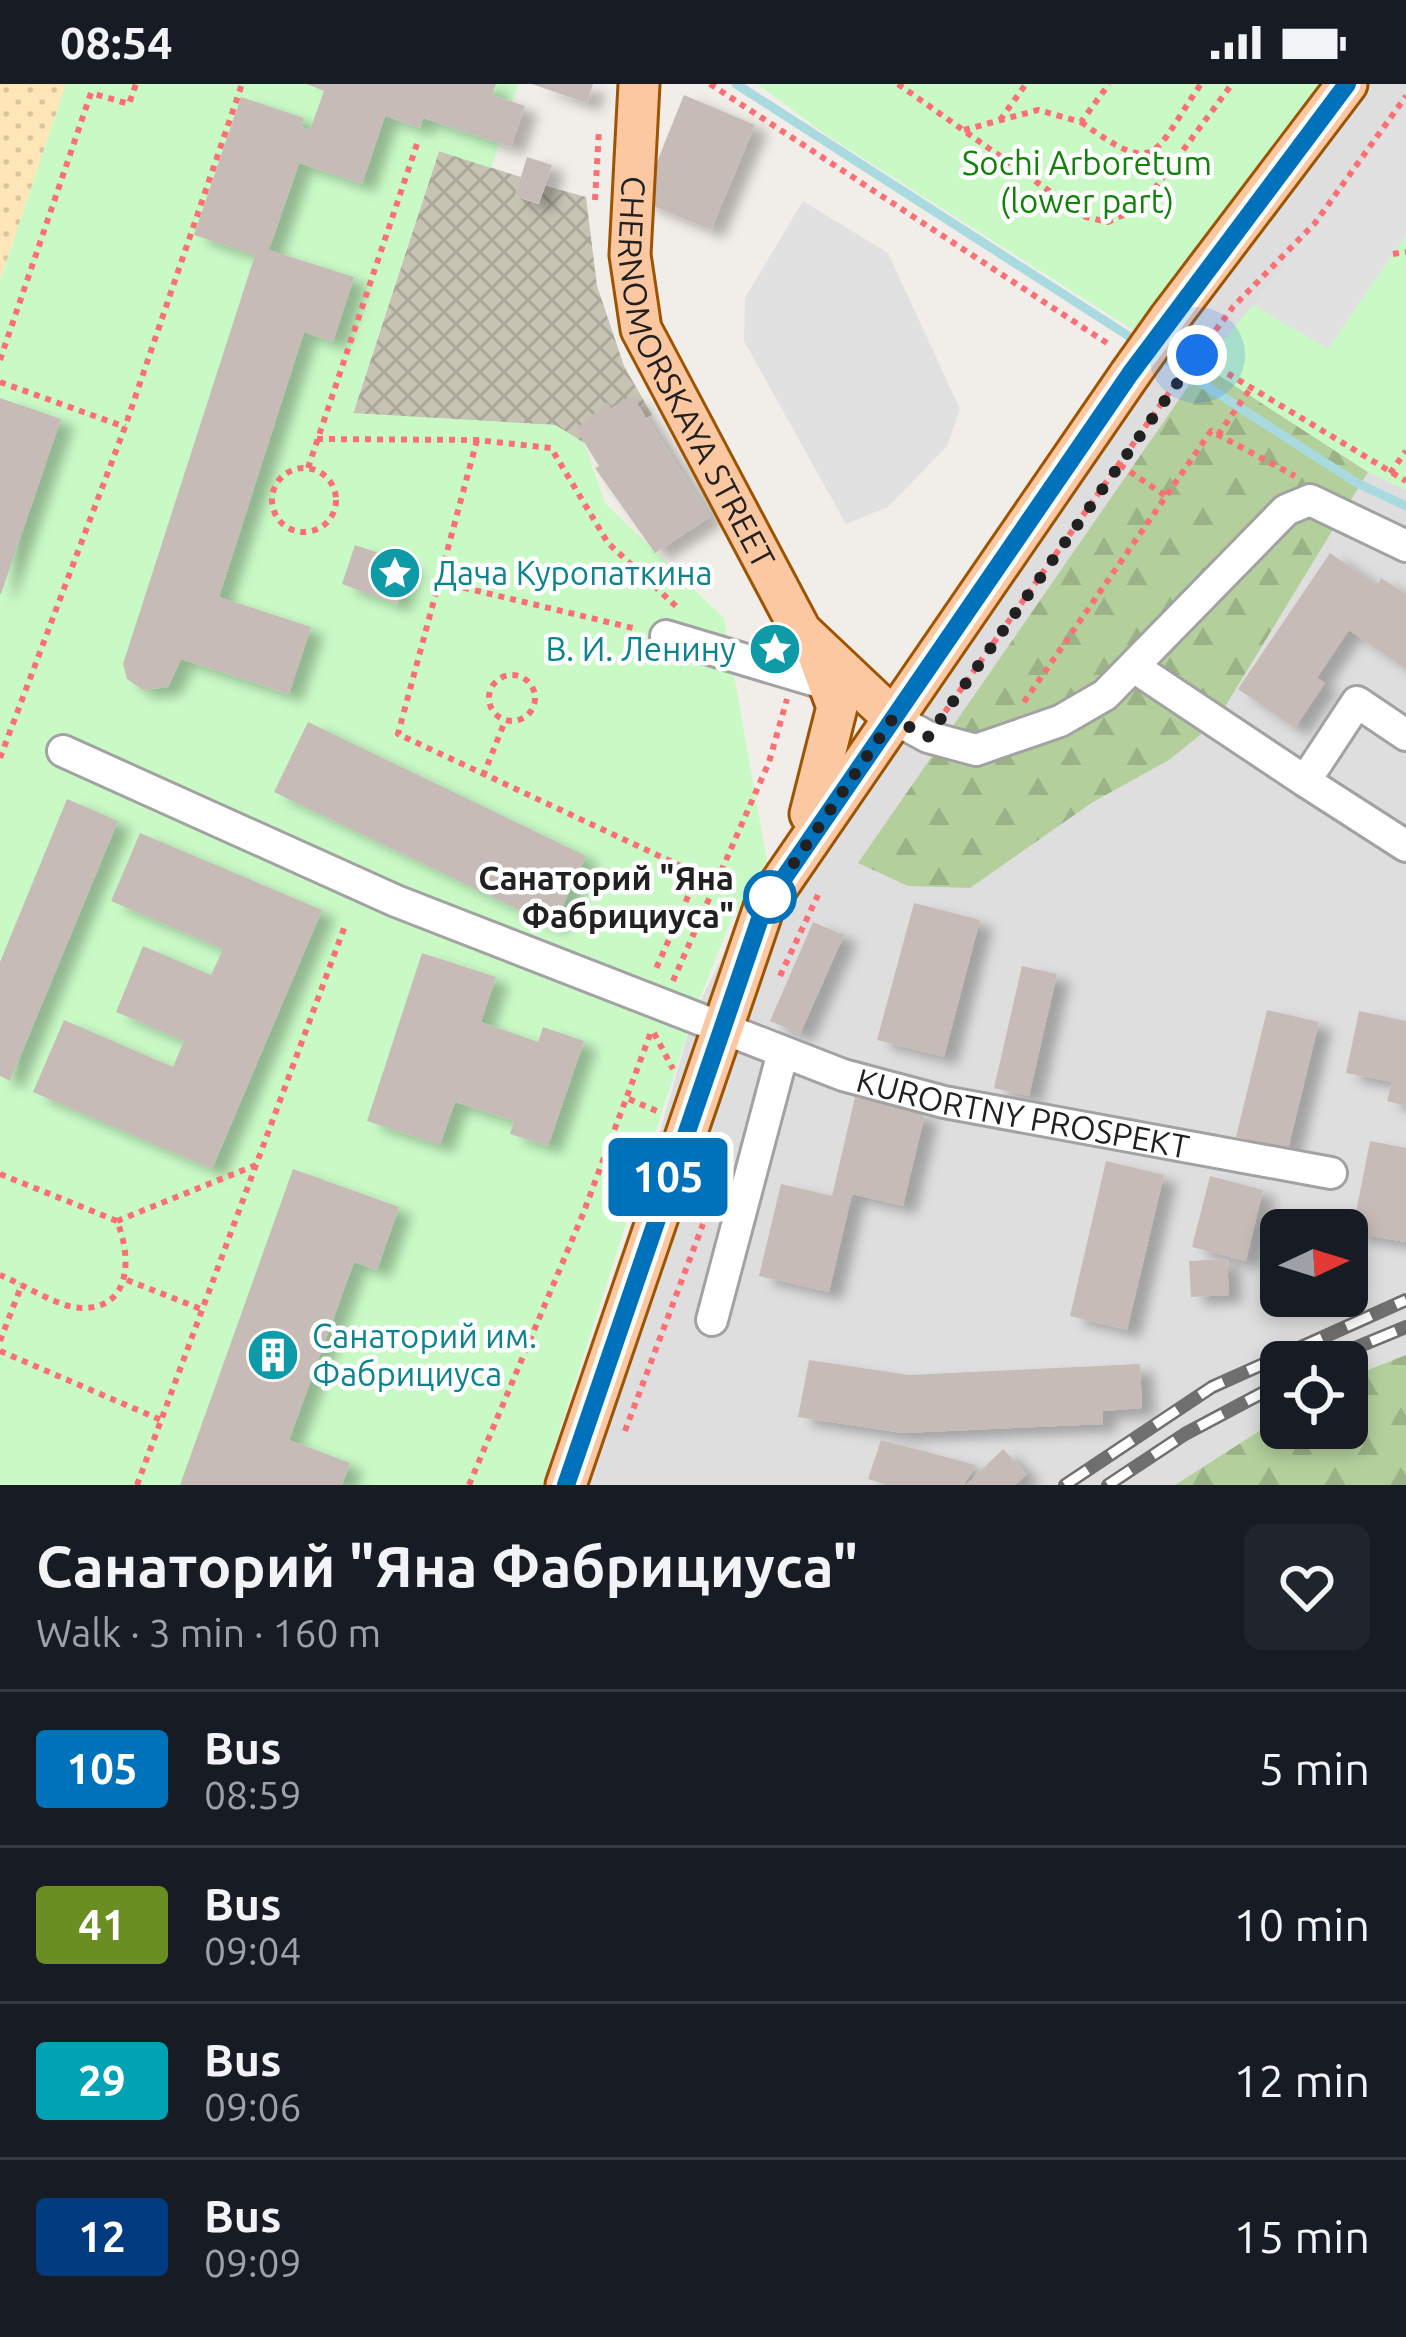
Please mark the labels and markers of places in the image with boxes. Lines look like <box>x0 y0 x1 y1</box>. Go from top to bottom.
place icon: Дача Куропаткина <box>367 545 423 601</box>
place label: Дача Куропаткина <box>434 554 713 591</box>
place icon: В. И. Ленину <box>747 621 803 677</box>
place label: В. И. Ленину <box>546 630 736 667</box>
place label: Санаторий "Яна Фабрициуса" <box>478 859 734 934</box>
marker: Санаторий "Яна Фабрициуса" <box>745 872 795 922</box>
place label: Санаторий им. Фабрициуса <box>312 1317 537 1392</box>
building icon: Санаторий им. Фабрициуса <box>245 1327 301 1383</box>

